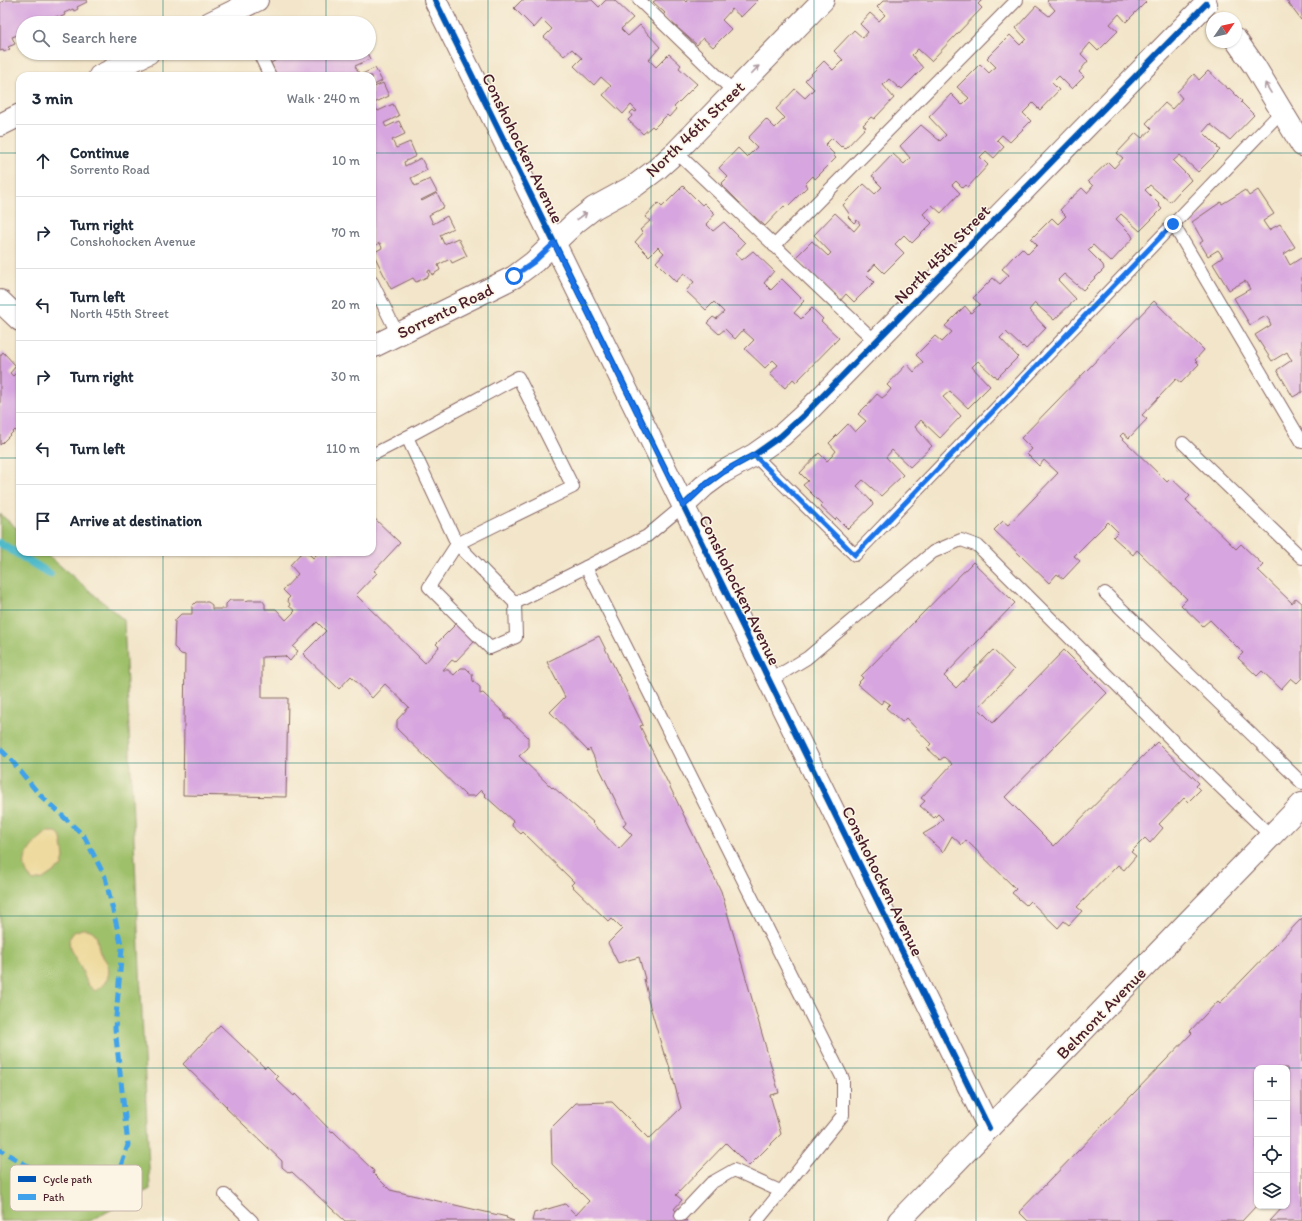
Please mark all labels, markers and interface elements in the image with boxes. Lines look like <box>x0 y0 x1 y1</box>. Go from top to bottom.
north arrow <box>1206 12 1242 48</box>
search box <box>16 16 376 60</box>
icon: search <box>30 27 52 49</box>
text: Search here <box>62 29 137 47</box>
one-way arrow <box>750 65 760 75</box>
street label: Conshohocken Avenue <box>478 70 568 226</box>
street label: North 46th Street <box>641 76 749 181</box>
one-way arrow <box>1263 82 1271 94</box>
text: 3 min <box>32 88 73 108</box>
text: Walk · 240 m <box>287 91 360 106</box>
text: Continue <box>70 144 129 162</box>
icon: ahead <box>32 150 54 172</box>
text: 10 m <box>332 153 360 168</box>
text: Sorrento Road <box>70 162 150 177</box>
street label: North 45th Street <box>890 200 995 308</box>
one-way arrow <box>577 212 588 221</box>
route end <box>1164 215 1182 233</box>
text: Turn right <box>70 216 134 234</box>
icon: right <box>32 222 54 244</box>
text: 70 m <box>332 225 360 240</box>
text: Conshohocken Avenue <box>70 234 196 249</box>
route start <box>505 267 523 285</box>
street label: Sorrento Road <box>394 279 496 343</box>
text: Turn left <box>70 288 125 306</box>
icon: left <box>32 294 54 316</box>
text: 20 m <box>331 297 360 312</box>
text: North 45th Street <box>70 306 169 321</box>
icon: right <box>32 366 54 388</box>
text: Turn right <box>70 368 134 386</box>
text: 30 m <box>331 369 360 384</box>
icon: left <box>32 438 54 460</box>
text: Turn left <box>70 440 125 458</box>
text: 110 m <box>326 441 360 456</box>
icon: arrive <box>32 510 54 532</box>
text: Arrive at destination <box>70 512 202 530</box>
street label: Conshohocken Avenue <box>695 512 785 668</box>
street label: Conshohocken Avenue <box>838 803 928 959</box>
street label: Belmont Avenue <box>1052 963 1150 1063</box>
map controls <box>1254 1065 1290 1209</box>
button: + <box>1254 1065 1290 1101</box>
button: − <box>1254 1101 1290 1137</box>
button: locate <box>1254 1137 1290 1173</box>
legend <box>10 1165 142 1211</box>
text: Cycle path <box>43 1173 92 1186</box>
button: layers <box>1254 1173 1290 1209</box>
text: Path <box>43 1191 65 1204</box>

